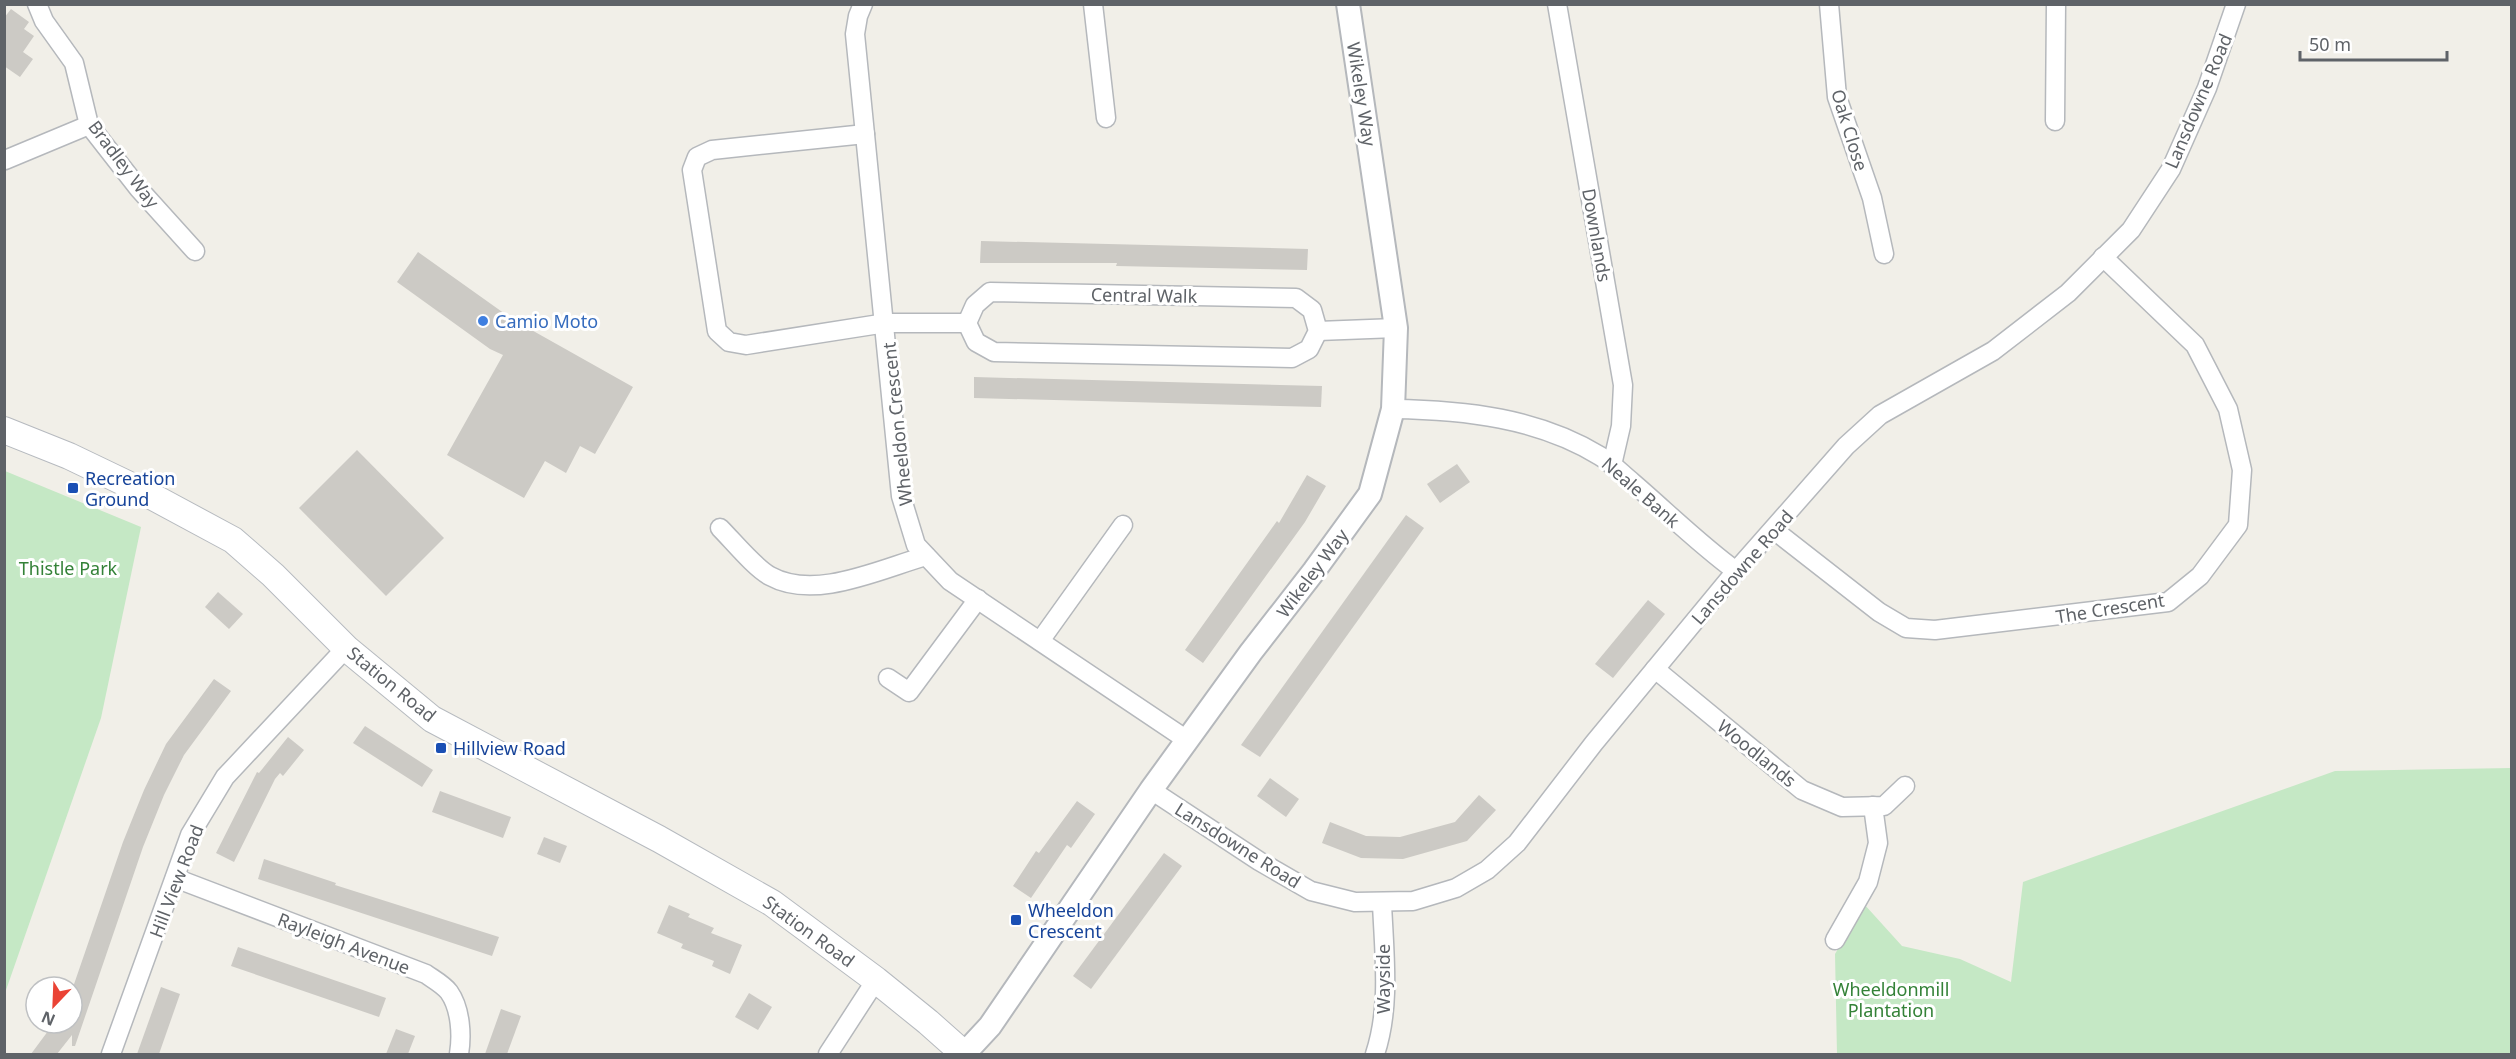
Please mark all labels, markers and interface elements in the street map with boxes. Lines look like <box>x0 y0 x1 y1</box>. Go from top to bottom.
scale bar <box>2300 24 2447 62</box>
street label: Lansdowne Road <box>2159 30 2237 172</box>
text: 50 m <box>2309 32 2351 56</box>
street label: Wikeley Way <box>1342 40 1382 149</box>
street label: Oak Close <box>1826 86 1874 174</box>
street label: Bradley Way <box>83 115 165 213</box>
street label: Downlands <box>1577 186 1617 284</box>
street label: Central Walk <box>1091 282 1198 308</box>
place label: Camio Moto <box>495 309 598 333</box>
marker: Camio Moto <box>476 314 490 328</box>
street label: Wheeldon Crescent <box>876 341 918 507</box>
street label: Neale Bank <box>1597 451 1685 533</box>
place label: Recreation Ground <box>85 466 175 511</box>
marker: Recreation Ground <box>66 481 80 495</box>
street label: Lansdowne Road <box>1686 505 1798 629</box>
street label: Wikeley Way <box>1271 523 1354 622</box>
park label: Thistle Park <box>19 556 118 580</box>
street label: The Crescent <box>2054 587 2166 628</box>
street label: Station Road <box>343 641 441 727</box>
street label: Woodlands <box>1713 714 1801 792</box>
place label: Hillview Road <box>453 736 566 760</box>
marker: Hillview Road <box>434 741 448 755</box>
street label: Lansdowne Road <box>1170 797 1306 893</box>
street label: Hill View Road <box>143 821 209 941</box>
street label: Station Road <box>758 890 860 972</box>
place label: Wheeldon Crescent <box>1028 898 1114 943</box>
street label: Rayleigh Avenue <box>274 907 414 979</box>
marker: Wheeldon Crescent <box>1009 913 1023 927</box>
street label: Wayside <box>1371 944 1395 1014</box>
north arrow <box>24 975 84 1035</box>
park label: Wheeldonmill Plantation <box>1833 977 1949 1022</box>
text: N <box>38 1006 58 1031</box>

